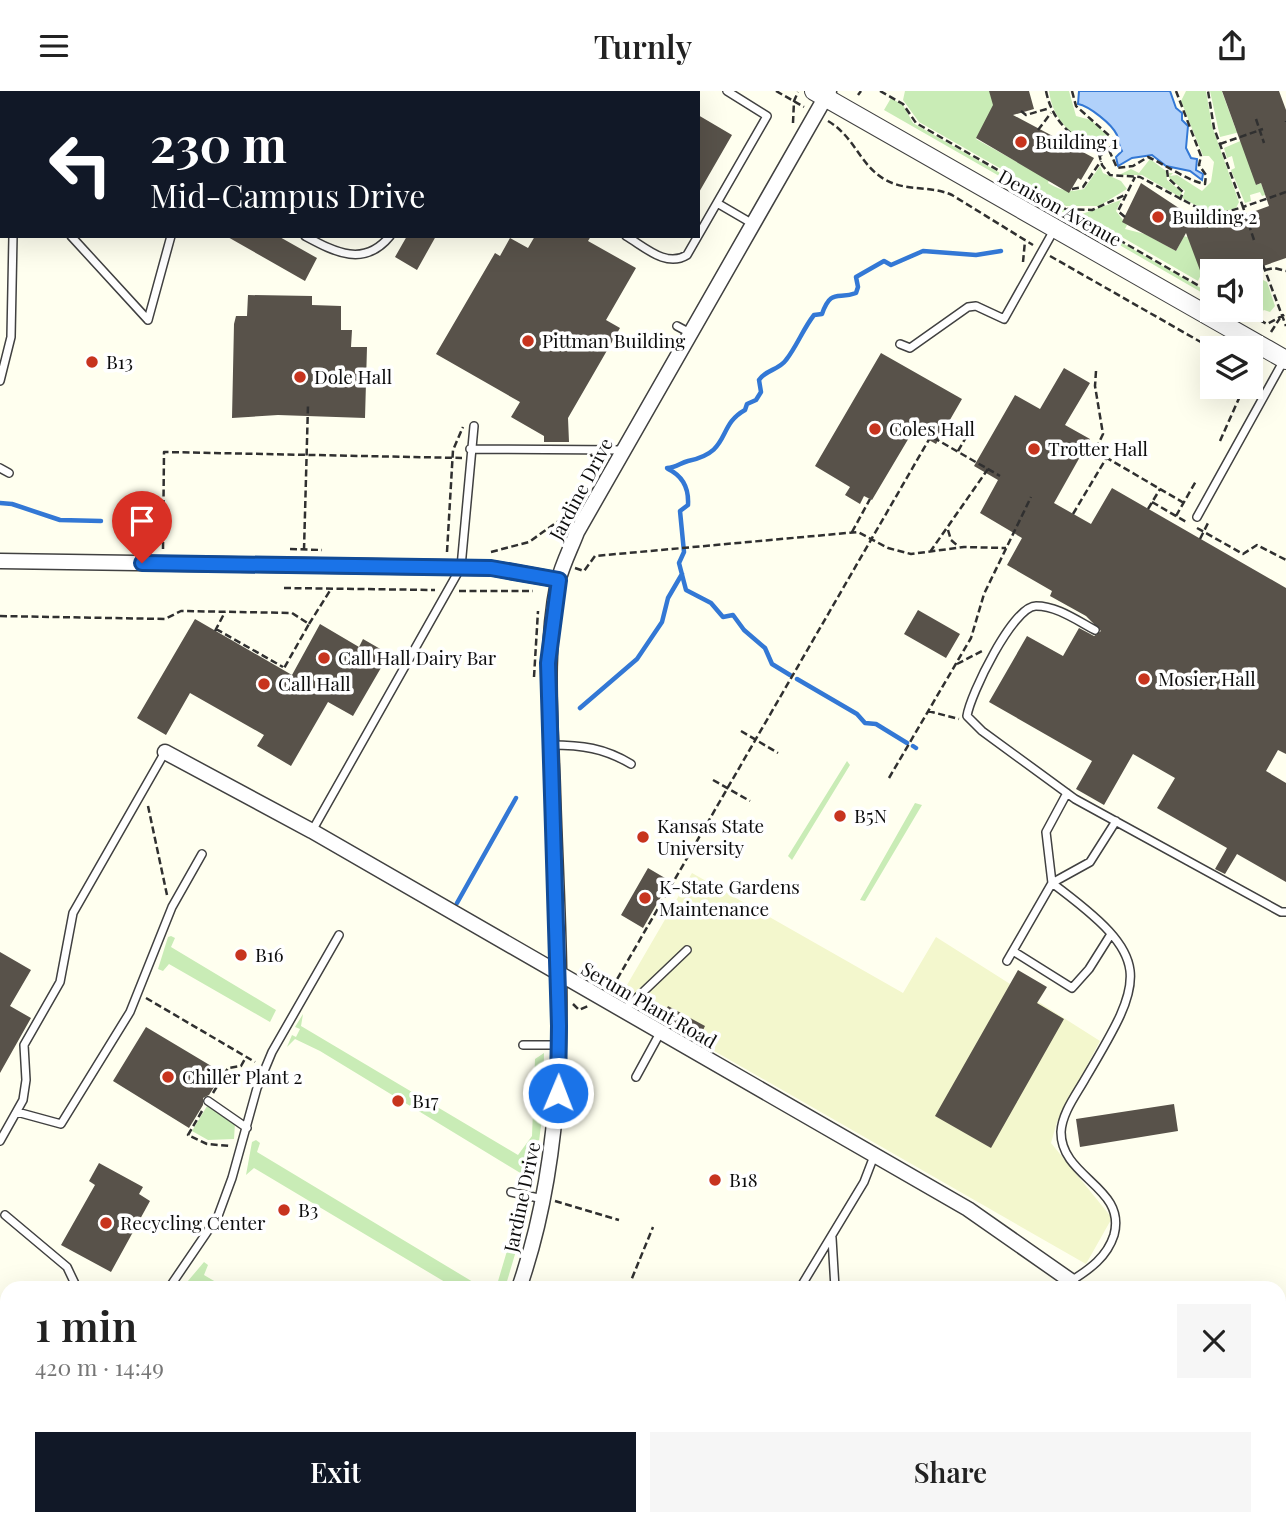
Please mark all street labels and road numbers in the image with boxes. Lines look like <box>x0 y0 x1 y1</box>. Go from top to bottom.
street label: Denison Avenue <box>994 162 1127 252</box>
street label: Jardine Drive <box>542 433 618 545</box>
street label: Serum Plant Road <box>577 955 722 1054</box>
street label: Jardine Drive <box>496 1139 545 1255</box>

